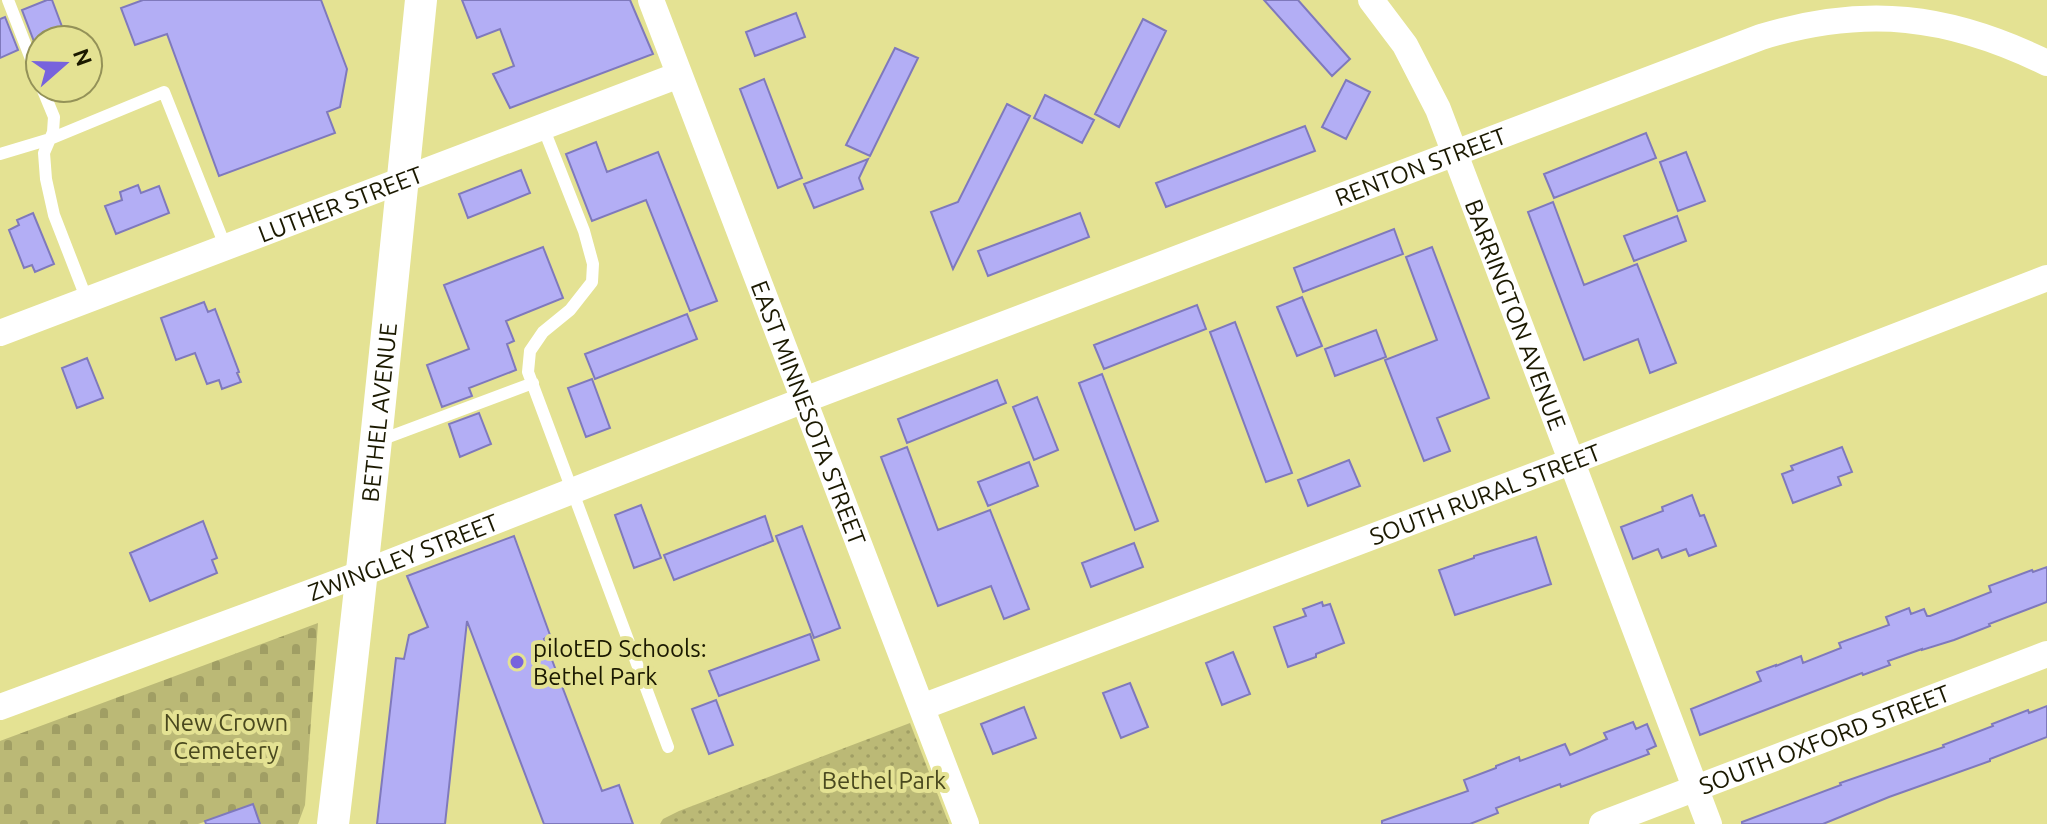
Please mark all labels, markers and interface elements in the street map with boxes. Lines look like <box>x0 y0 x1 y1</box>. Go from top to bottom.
north arrow <box>24 24 104 104</box>
text: N <box>69 45 98 69</box>
street label: RENTON STREET <box>1331 121 1510 211</box>
street label: LUTHER STREET <box>254 160 426 247</box>
street label: BARRINGTON AVENUE <box>1460 195 1572 433</box>
street label: EAST MINNESOTA STREET <box>746 277 872 549</box>
street label: BETHEL AVENUE <box>356 322 402 504</box>
street label: SOUTH RURAL STREET <box>1366 438 1604 550</box>
street label: ZWINGLEY STREET <box>304 508 502 606</box>
place label: pilotED Schools: Bethel Park <box>533 635 707 690</box>
marker: pilotED Schools: Bethel Park <box>508 653 526 671</box>
street label: SOUTH OXFORD STREET <box>1695 679 1953 799</box>
park label: New Crown Cemetery <box>164 709 288 764</box>
park label: Bethel Park <box>822 767 946 794</box>

